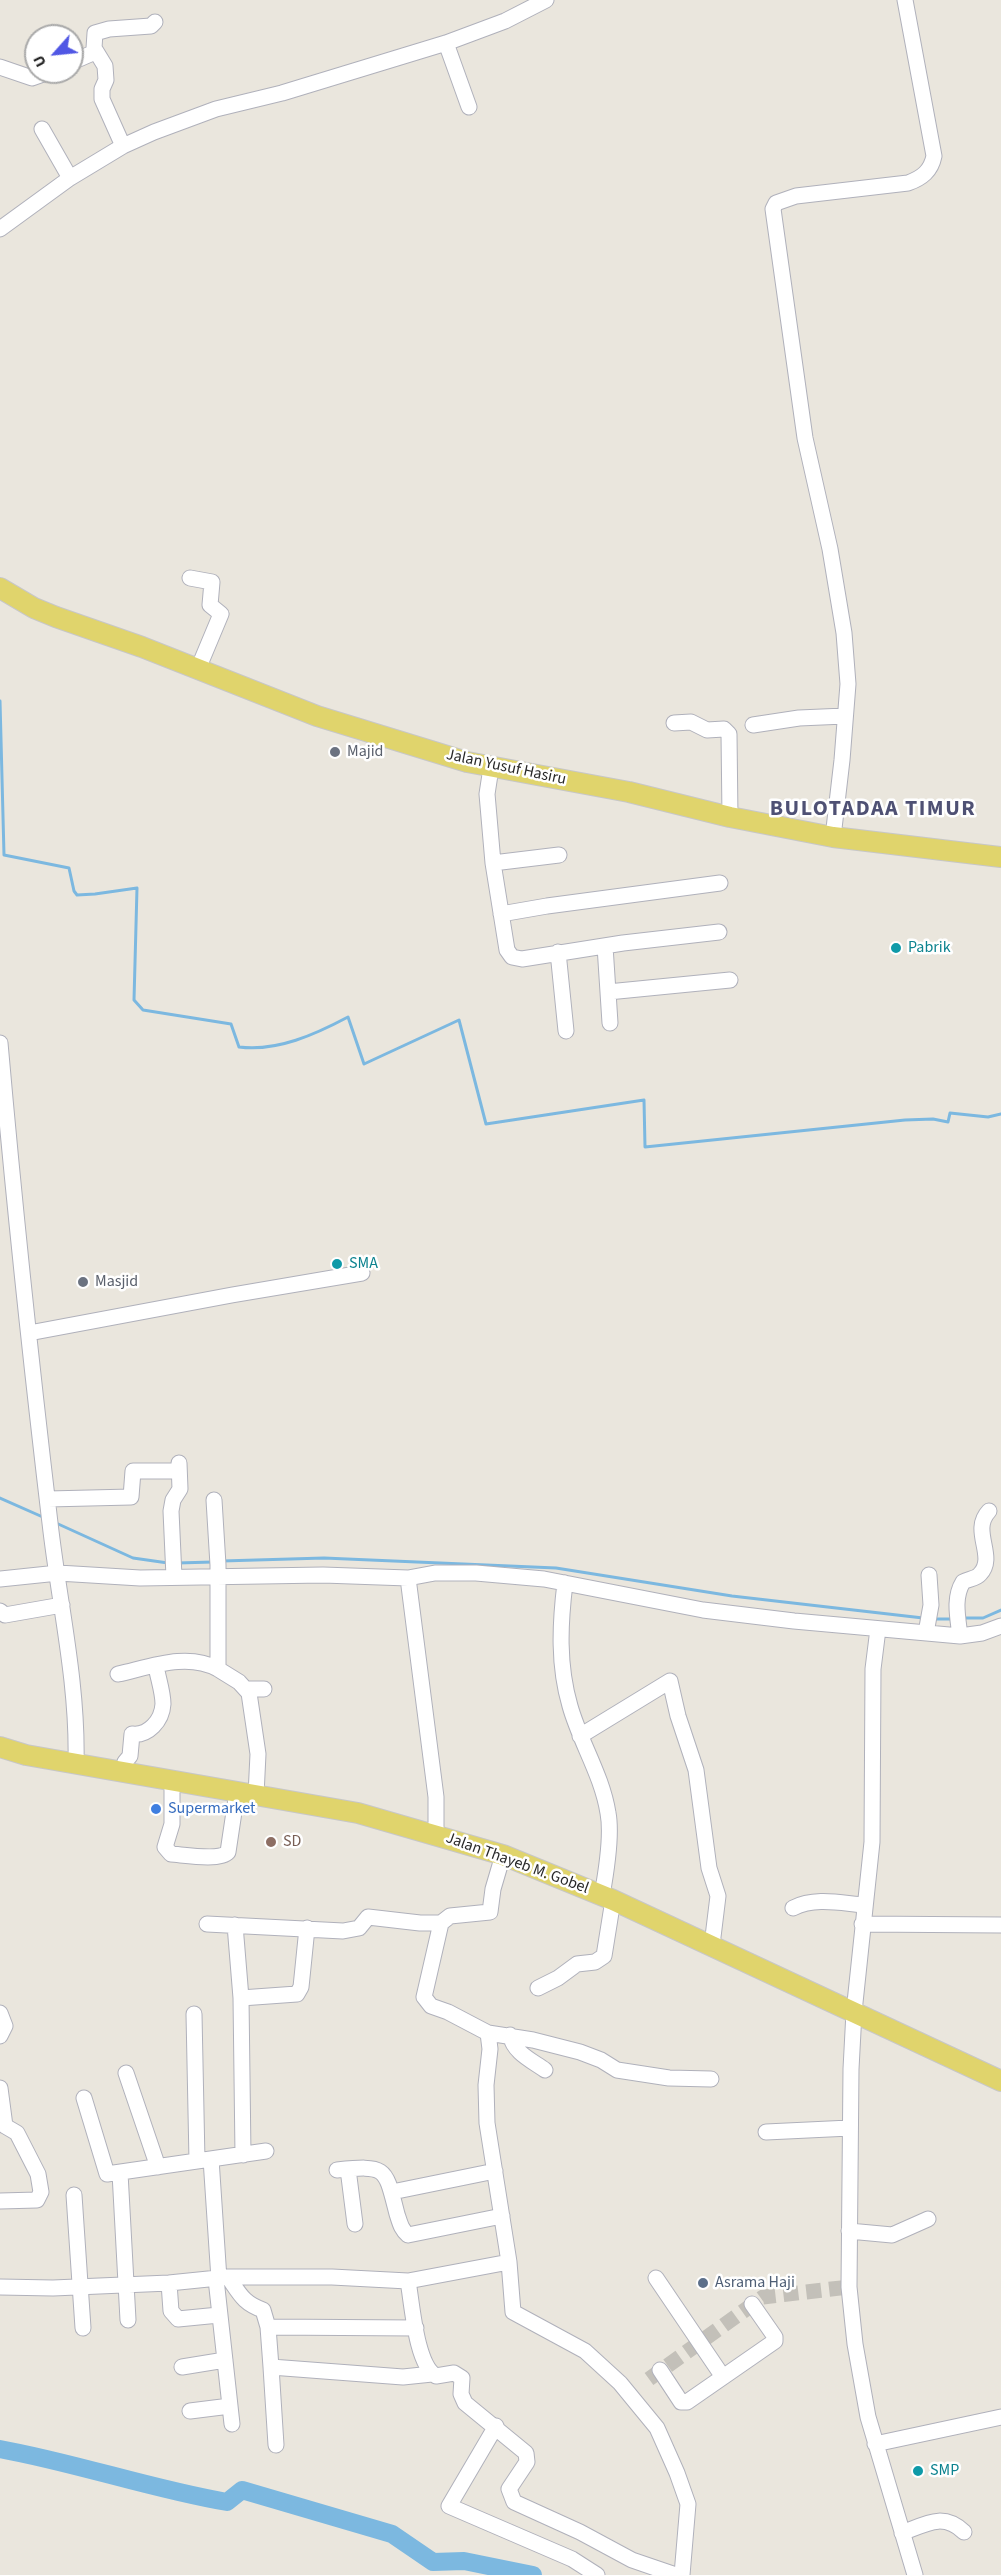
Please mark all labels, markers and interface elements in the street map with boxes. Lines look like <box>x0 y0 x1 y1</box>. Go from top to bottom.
north arrow <box>24 24 84 84</box>
text: U <box>28 52 52 71</box>
place label: Majid <box>347 742 383 762</box>
marker: Majid <box>328 745 342 759</box>
street label: Jalan Yusuf Hasiru <box>444 746 568 790</box>
district label: BULOTADAA TIMUR <box>770 797 976 823</box>
place label: Pabrik <box>908 938 951 958</box>
marker: Pabrik <box>889 941 903 955</box>
place label: SMA <box>349 1254 378 1274</box>
marker: SMA <box>330 1257 344 1271</box>
place label: Masjid <box>95 1272 138 1292</box>
marker: Masjid <box>76 1275 90 1289</box>
place label: Supermarket <box>168 1799 255 1819</box>
marker: Supermarket <box>149 1802 163 1816</box>
street label: Jalan Thayeb M. Gobel <box>443 1829 591 1899</box>
place label: SD <box>283 1832 301 1852</box>
marker: SD <box>264 1835 278 1849</box>
place label: Asrama Haji <box>715 2273 795 2293</box>
marker: Asrama Haji <box>696 2276 710 2290</box>
place label: SMP <box>930 2461 959 2481</box>
marker: SMP <box>911 2464 925 2478</box>

